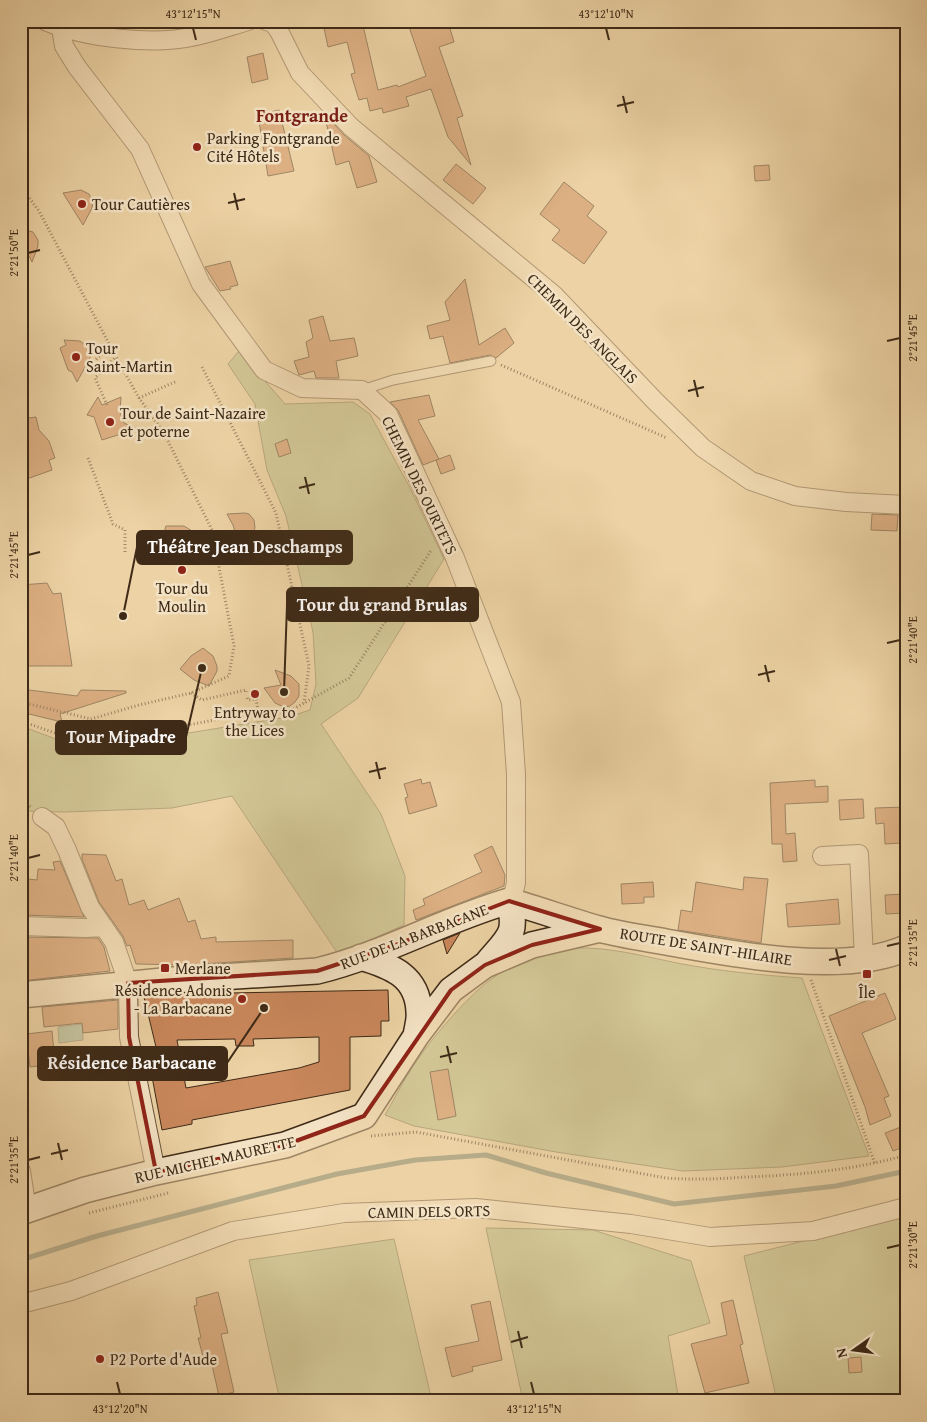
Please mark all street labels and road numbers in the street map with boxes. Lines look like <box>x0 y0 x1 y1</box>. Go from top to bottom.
street label: CHEMIN DES ANGLAIS <box>522 267 644 389</box>
street label: CHEMIN DES OURTETS <box>376 412 464 559</box>
street label: RUE DE LA BARBACANE <box>337 897 491 975</box>
street label: ROUTE DE SAINT-HILAIRE <box>618 921 794 971</box>
street label: RUE MICHEL MAURETTE <box>132 1129 298 1189</box>
street label: CAMIN DELS ORTS <box>368 1198 491 1224</box>

